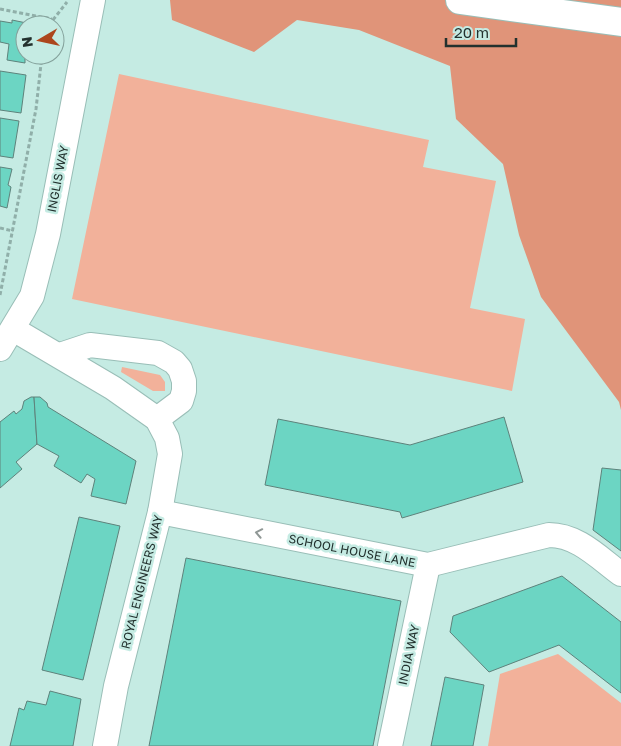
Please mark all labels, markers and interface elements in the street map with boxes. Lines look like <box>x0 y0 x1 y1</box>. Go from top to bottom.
north arrow <box>15 15 65 65</box>
scale bar <box>446 15 516 47</box>
text: 20 m <box>454 23 489 41</box>
text: N <box>17 36 36 49</box>
street label: INGLIS WAY <box>44 144 71 214</box>
street label: ROYAL ENGINEERS WAY <box>118 513 166 650</box>
one-way arrow <box>255 528 264 539</box>
street label: SCHOOL HOUSE LANE <box>287 531 417 570</box>
street label: INDIA WAY <box>395 623 422 686</box>

